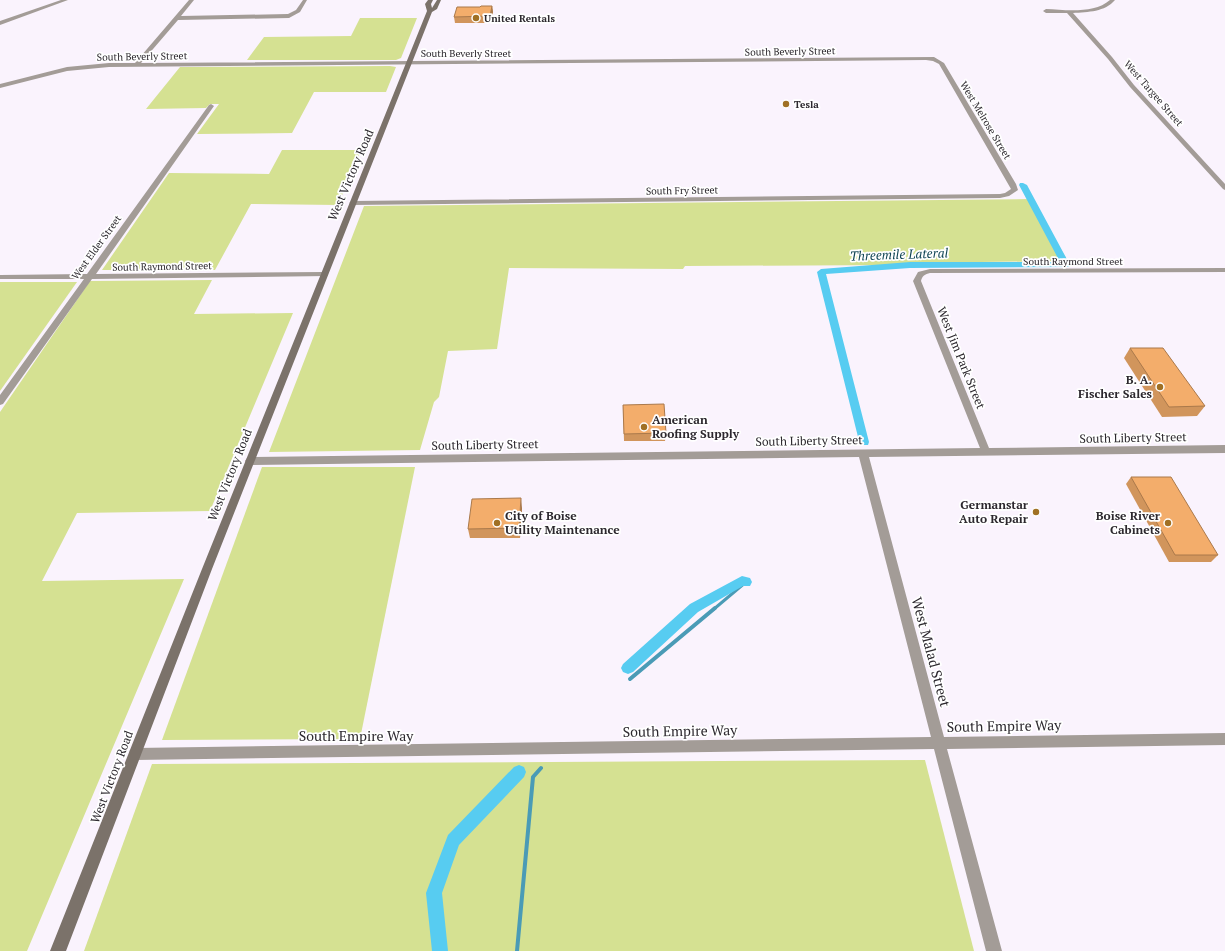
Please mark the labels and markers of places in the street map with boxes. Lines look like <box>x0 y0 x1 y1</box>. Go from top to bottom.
place label: United Rentals <box>484 12 555 25</box>
marker: United Rentals <box>471 13 481 23</box>
place label: Tesla <box>794 98 819 111</box>
marker: Tesla <box>781 99 791 109</box>
place label: B. A. Fischer Sales <box>1078 372 1153 401</box>
marker: B. A. Fischer Sales <box>1155 382 1165 392</box>
place label: American Roofing Supply <box>652 412 740 441</box>
marker: American Roofing Supply <box>639 422 649 432</box>
place label: Germanstar Auto Repair <box>959 497 1029 526</box>
marker: Germanstar Auto Repair <box>1031 507 1041 517</box>
place label: City of Boise Utility Maintenance <box>505 508 620 537</box>
place label: Boise River Cabinets <box>1096 508 1161 537</box>
marker: City of Boise Utility Maintenance <box>492 518 502 528</box>
marker: Boise River Cabinets <box>1163 518 1173 528</box>

